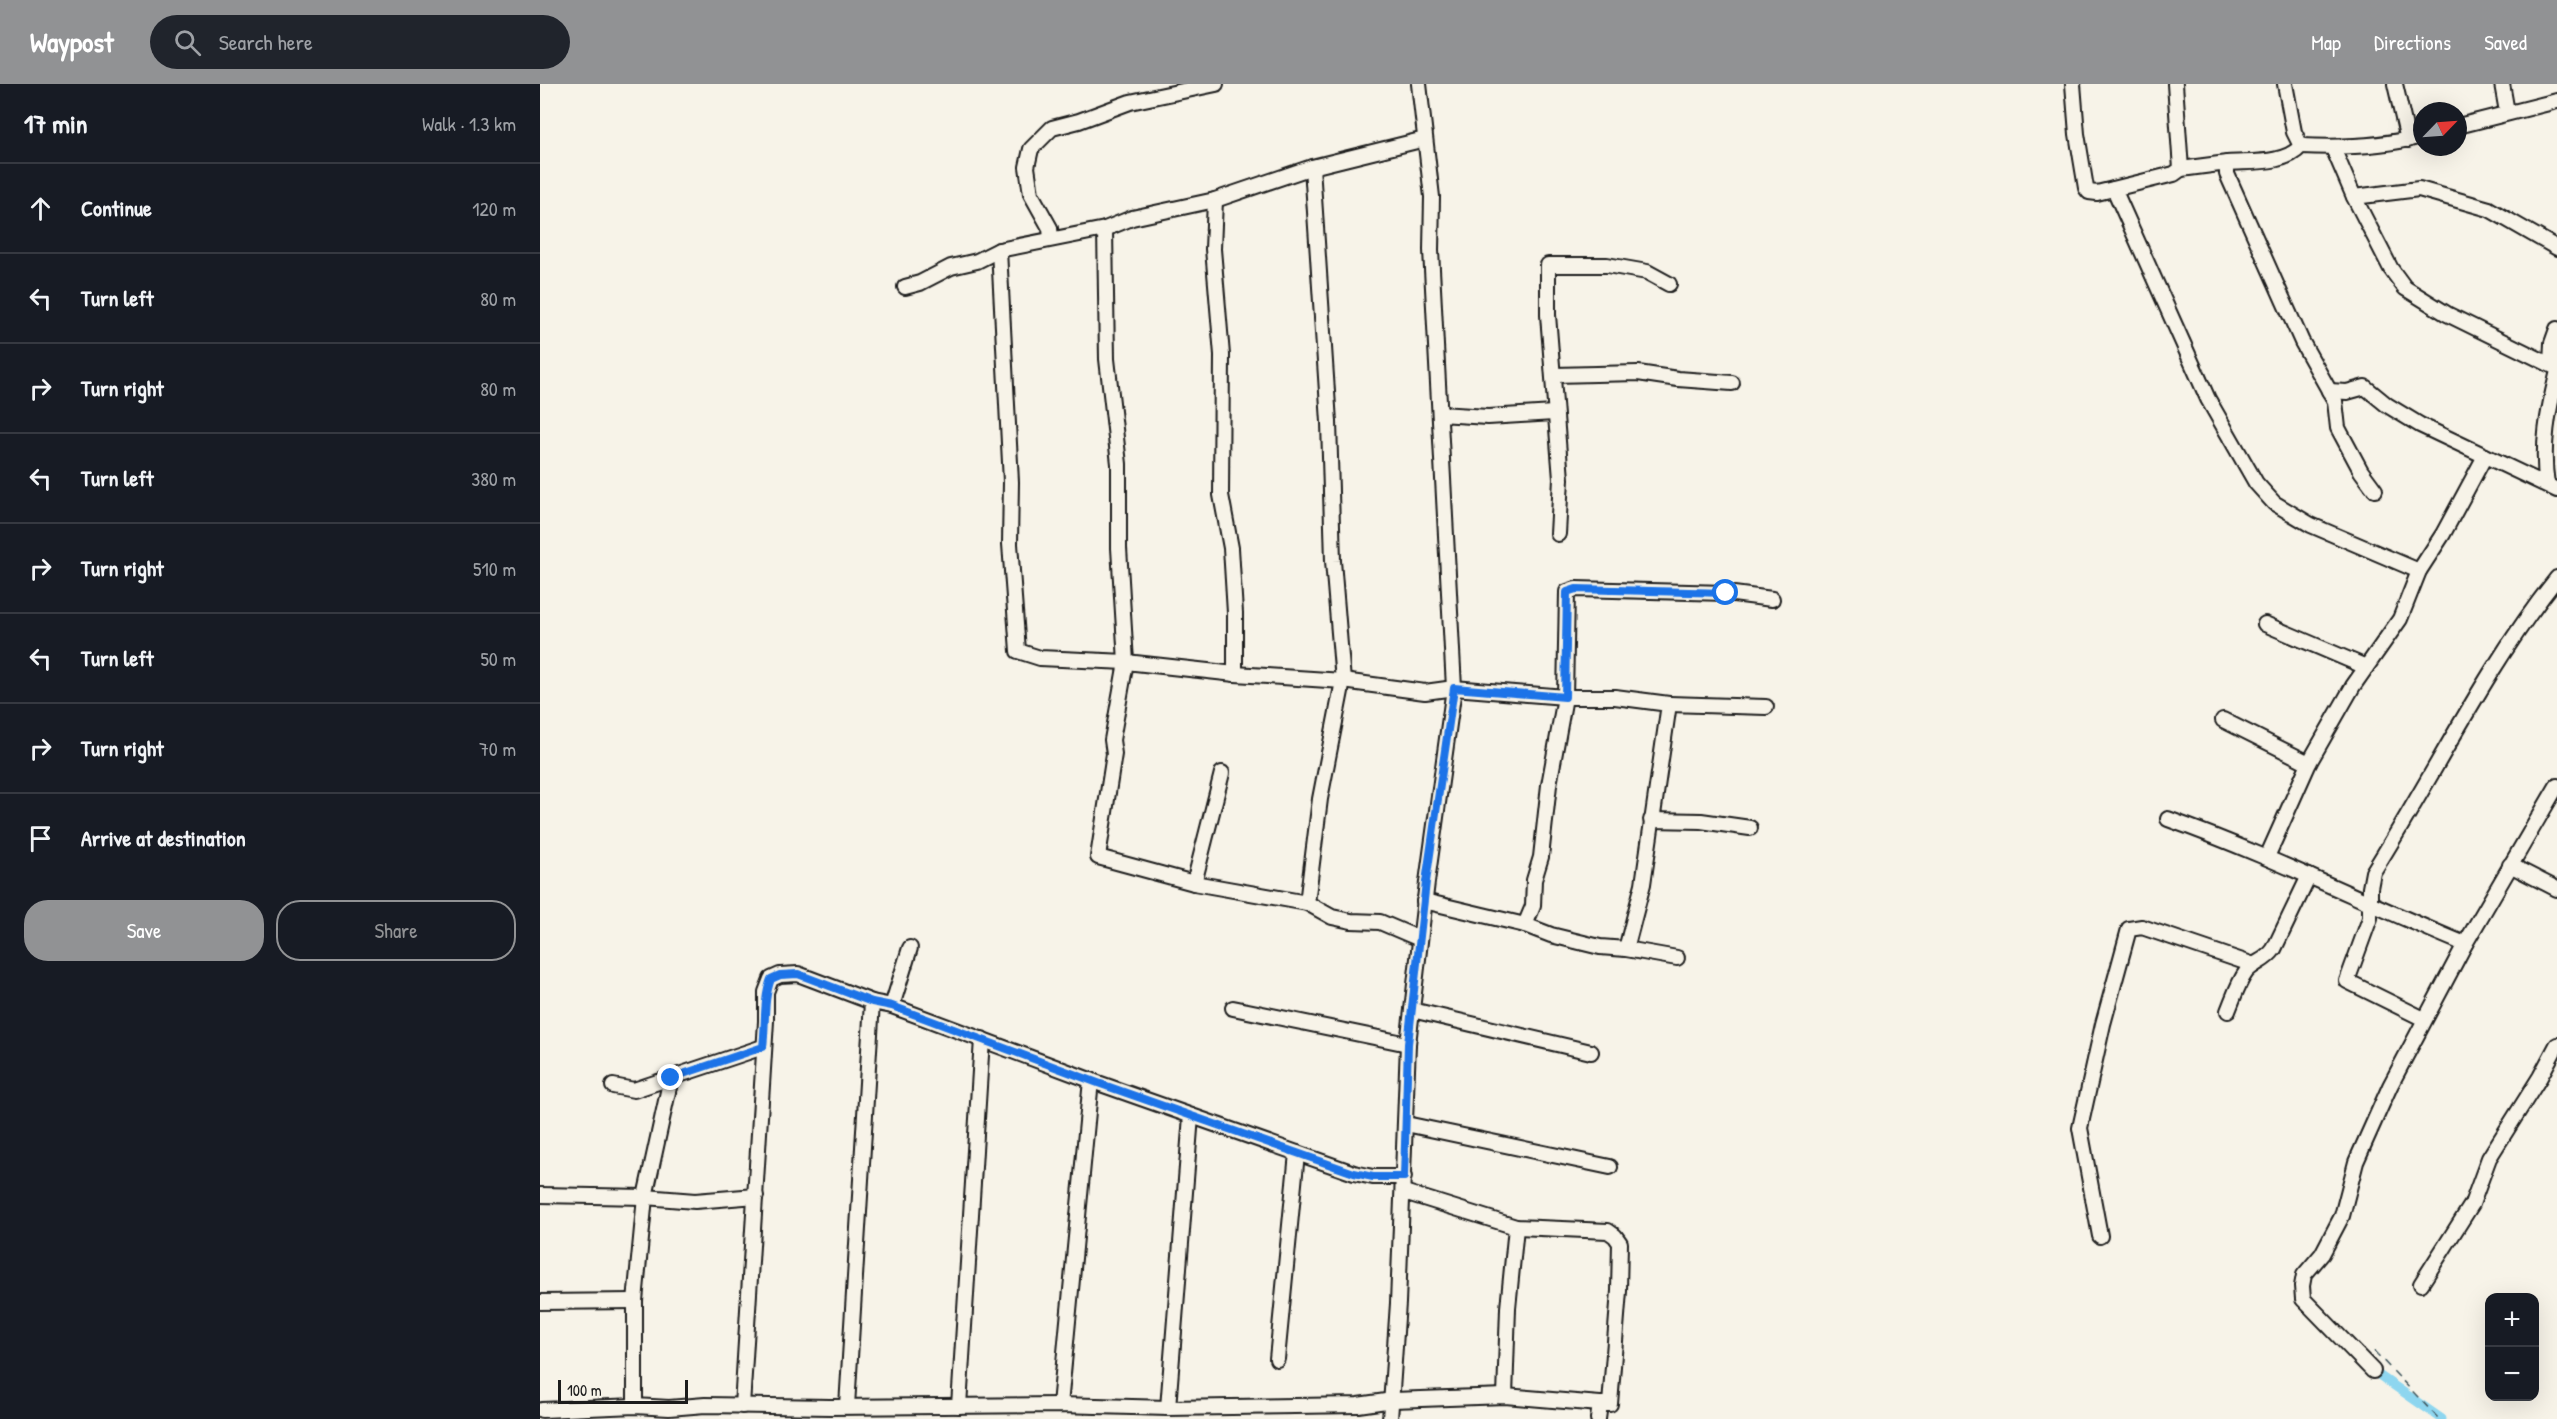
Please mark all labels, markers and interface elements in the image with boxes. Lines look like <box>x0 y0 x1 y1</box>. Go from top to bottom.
search box <box>150 15 570 69</box>
text: Waypost <box>30 23 114 61</box>
icon: search <box>171 26 204 59</box>
text: Search here <box>219 27 313 57</box>
text: Map <box>2311 28 2341 57</box>
text: Directions <box>2374 28 2451 57</box>
text: Saved <box>2484 28 2527 57</box>
north arrow <box>2413 102 2467 156</box>
text: 17 min <box>24 106 88 141</box>
text: Walk · 1.3 km <box>422 110 516 137</box>
icon: ahead <box>24 192 57 225</box>
text: Continue <box>81 193 152 223</box>
text: 120 m <box>472 195 516 222</box>
icon: left <box>24 282 57 315</box>
text: Turn left <box>81 283 154 313</box>
text: 80 m <box>480 285 516 312</box>
icon: right <box>24 372 57 405</box>
text: Turn right <box>81 373 164 403</box>
text: 80 m <box>480 375 516 402</box>
icon: left <box>24 462 57 495</box>
text: Turn left <box>81 463 154 493</box>
text: 380 m <box>471 465 516 492</box>
icon: right <box>24 552 57 585</box>
text: Turn right <box>81 553 164 583</box>
text: 510 m <box>473 555 516 582</box>
route start <box>1712 579 1738 605</box>
icon: left <box>24 642 57 675</box>
text: Turn left <box>81 643 154 673</box>
text: 50 m <box>480 645 516 672</box>
icon: right <box>24 732 57 765</box>
text: Turn right <box>81 733 164 763</box>
text: 70 m <box>479 735 516 762</box>
icon: arrive <box>24 822 57 855</box>
text: Arrive at destination <box>81 823 246 853</box>
button: Save <box>24 900 264 961</box>
button: Share <box>276 900 516 961</box>
route end <box>657 1064 683 1090</box>
map controls <box>2485 1293 2539 1401</box>
button: + <box>2485 1293 2539 1347</box>
button: − <box>2485 1347 2539 1401</box>
scale bar <box>558 1377 688 1404</box>
text: 100 m <box>567 1379 602 1401</box>

